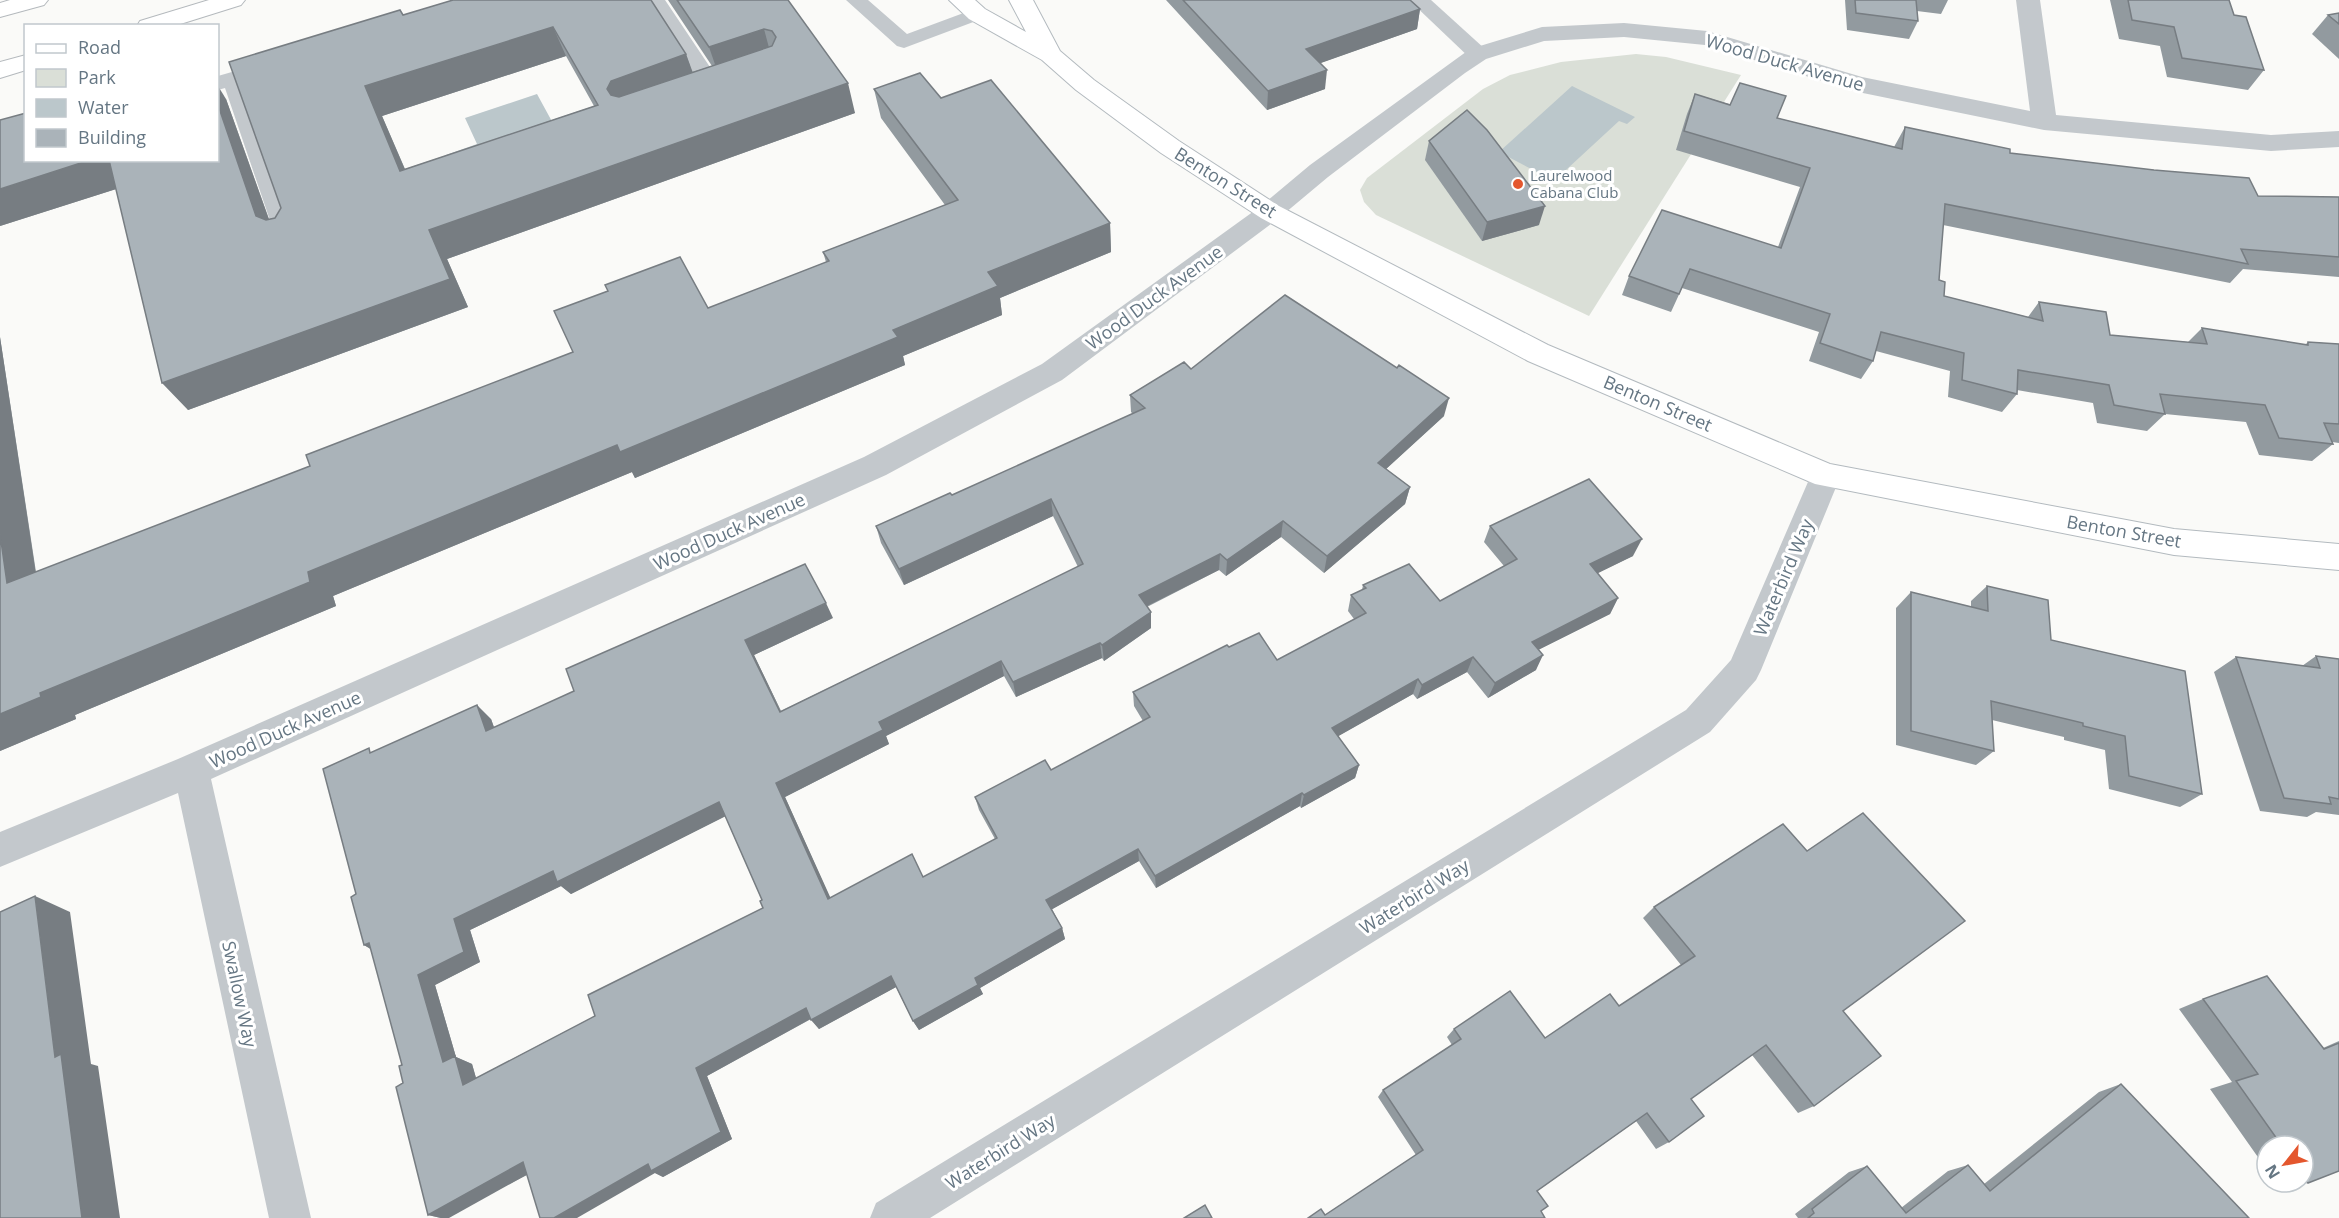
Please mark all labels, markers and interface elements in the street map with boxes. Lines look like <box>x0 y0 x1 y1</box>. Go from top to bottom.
legend <box>24 24 219 162</box>
street label: Wood Duck Avenue <box>1703 28 1867 96</box>
text: Road <box>78 35 121 59</box>
text: Park <box>78 65 116 89</box>
text: Water <box>78 95 129 119</box>
text: Building <box>78 125 146 149</box>
street label: Benton Street <box>1170 141 1282 223</box>
place label: Laurelwood Cabana Club <box>1530 165 1618 202</box>
marker: Laurelwood Cabana Club <box>1511 177 1525 191</box>
street label: Wood Duck Avenue <box>1081 239 1227 355</box>
street label: Benton Street <box>1600 369 1716 437</box>
street label: Wood Duck Avenue <box>649 487 809 575</box>
street label: Benton Street <box>2065 509 2183 553</box>
street label: Waterbird Way <box>1748 514 1819 639</box>
street label: Wood Duck Avenue <box>205 685 365 773</box>
street label: Waterbird Way <box>1355 852 1474 939</box>
street label: Swallow Way <box>217 939 263 1050</box>
street label: Waterbird Way <box>941 1107 1060 1194</box>
north arrow <box>2255 1134 2315 1194</box>
text: N <box>2259 1160 2285 1183</box>

